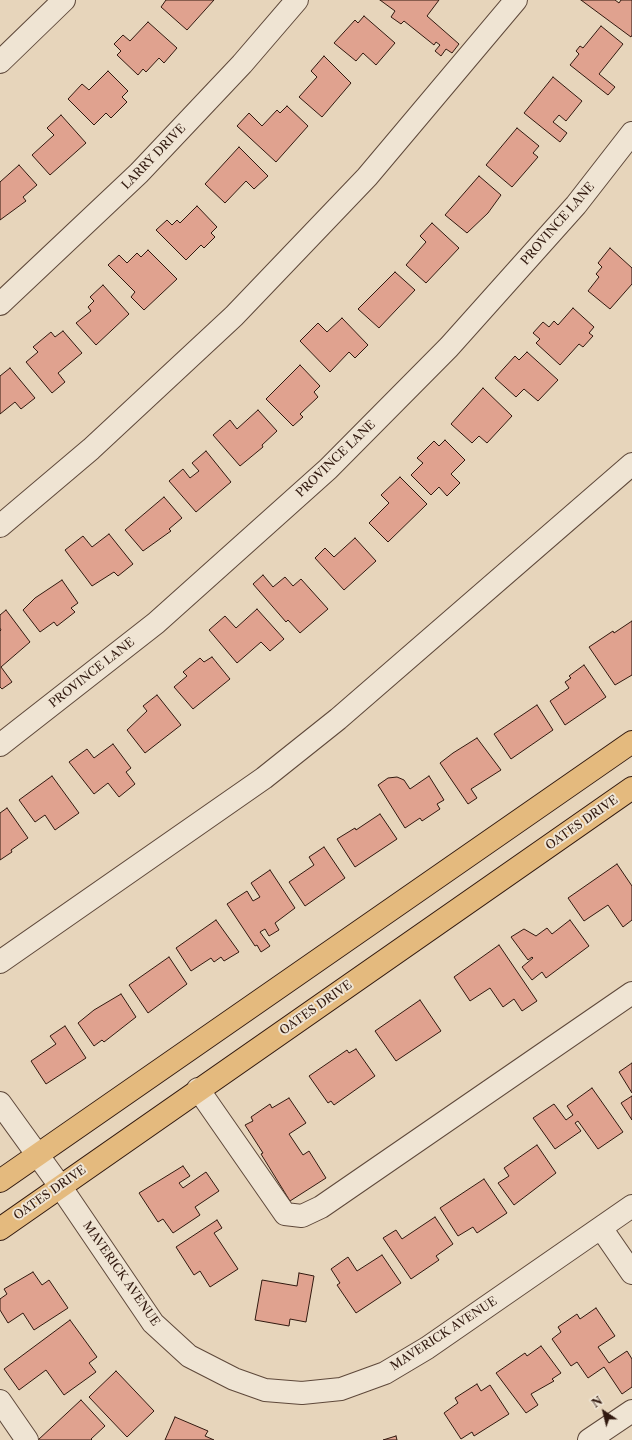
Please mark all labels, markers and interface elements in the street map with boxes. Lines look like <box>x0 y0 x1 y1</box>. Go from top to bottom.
street label: LARRY DRIVE <box>119 121 189 193</box>
street label: PROVINCE LANE <box>518 180 598 268</box>
street label: PROVINCE LANE <box>293 417 379 501</box>
street label: PROVINCE LANE <box>46 635 138 711</box>
street label: OATES DRIVE <box>543 793 621 853</box>
street label: OATES DRIVE <box>277 978 355 1038</box>
street label: OATES DRIVE <box>11 1163 89 1223</box>
street label: MAVERICK AVENUE <box>79 1219 163 1329</box>
street label: MAVERICK AVENUE <box>388 1294 500 1374</box>
north arrow <box>584 1392 624 1432</box>
text: N <box>589 1394 605 1411</box>

